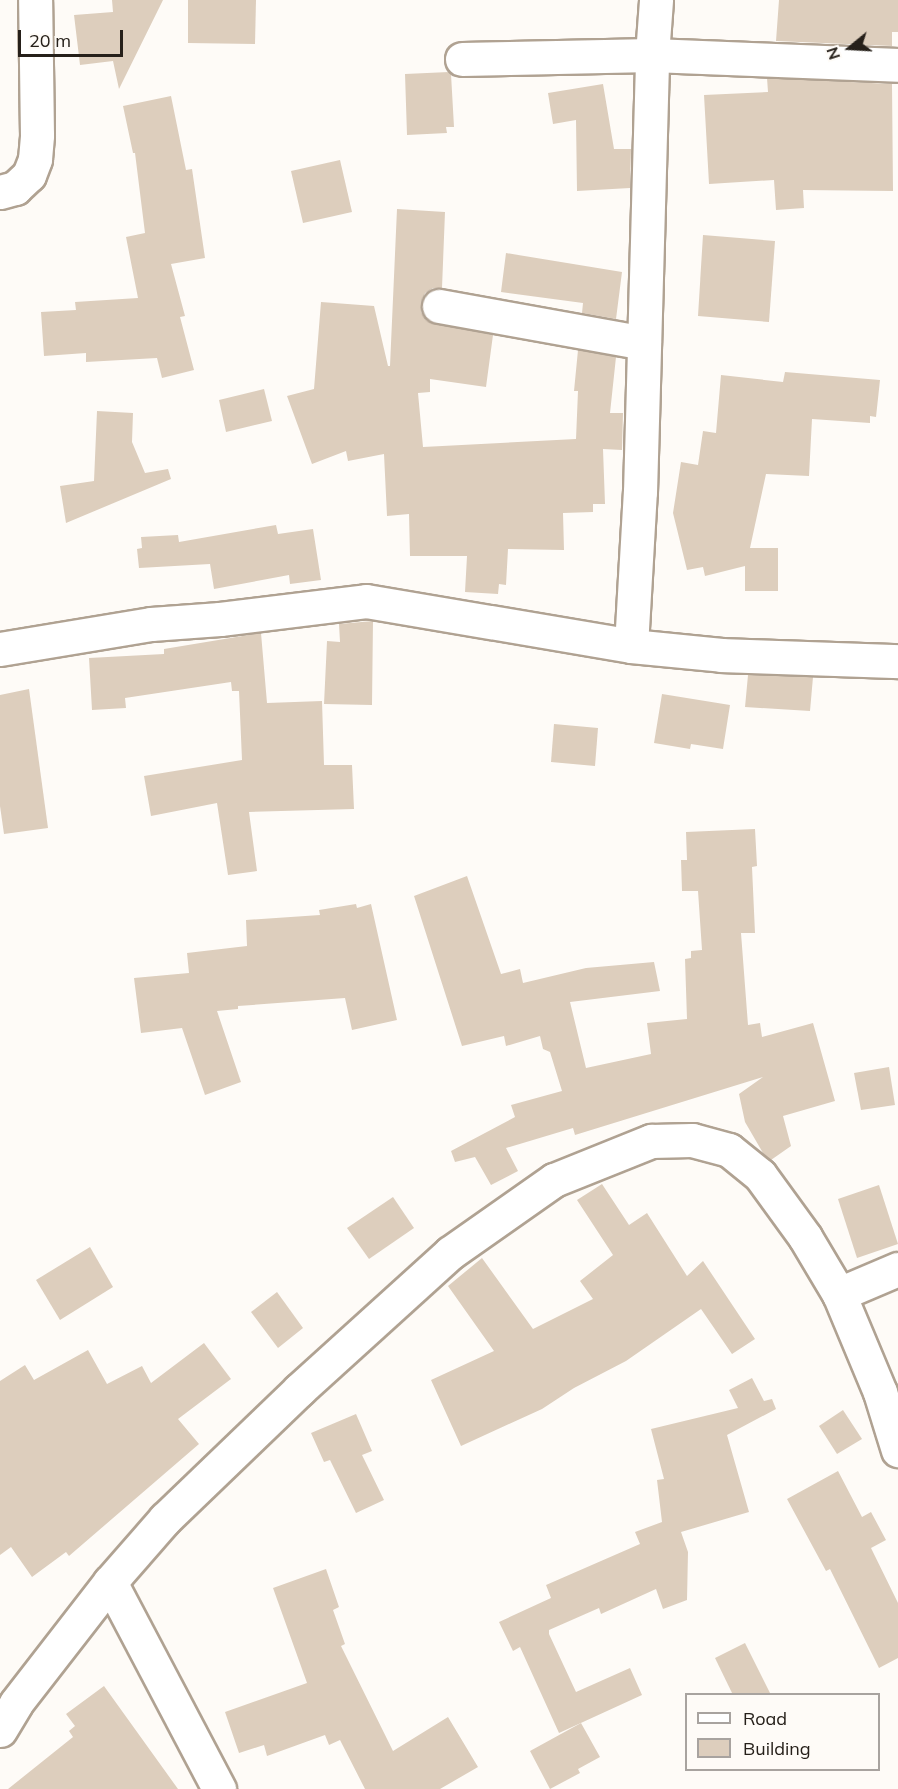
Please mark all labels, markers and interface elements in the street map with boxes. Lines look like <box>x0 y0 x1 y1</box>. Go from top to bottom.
scale bar <box>21 18 126 56</box>
north arrow <box>820 18 880 78</box>
text: 20 m <box>29 29 71 52</box>
text: N <box>822 45 844 62</box>
legend <box>685 1693 880 1771</box>
text: Road <box>743 1707 787 1730</box>
text: Building <box>743 1737 811 1760</box>

